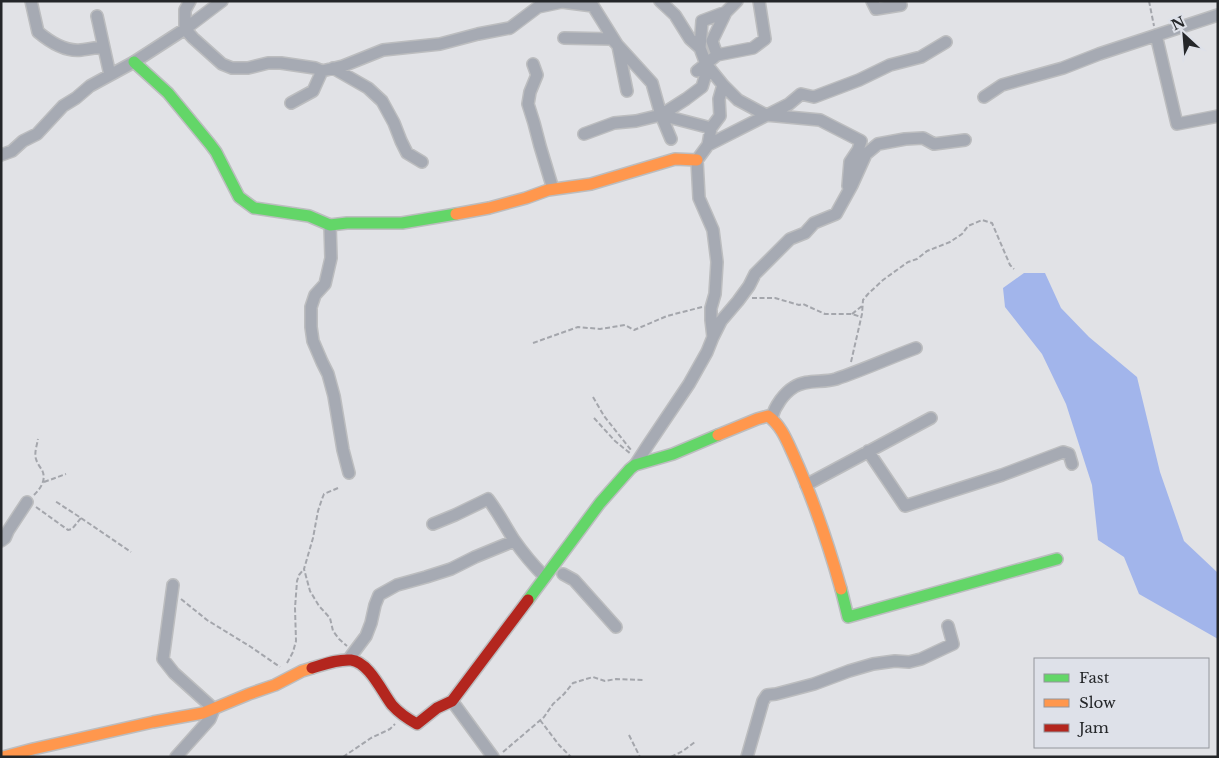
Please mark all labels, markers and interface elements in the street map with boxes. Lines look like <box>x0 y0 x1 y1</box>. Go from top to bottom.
north arrow <box>1159 10 1209 60</box>
text: N <box>1168 12 1188 34</box>
legend <box>1034 658 1209 748</box>
text: Fast <box>1079 668 1110 687</box>
text: Slow <box>1079 693 1116 712</box>
text: Jam <box>1077 718 1109 737</box>

